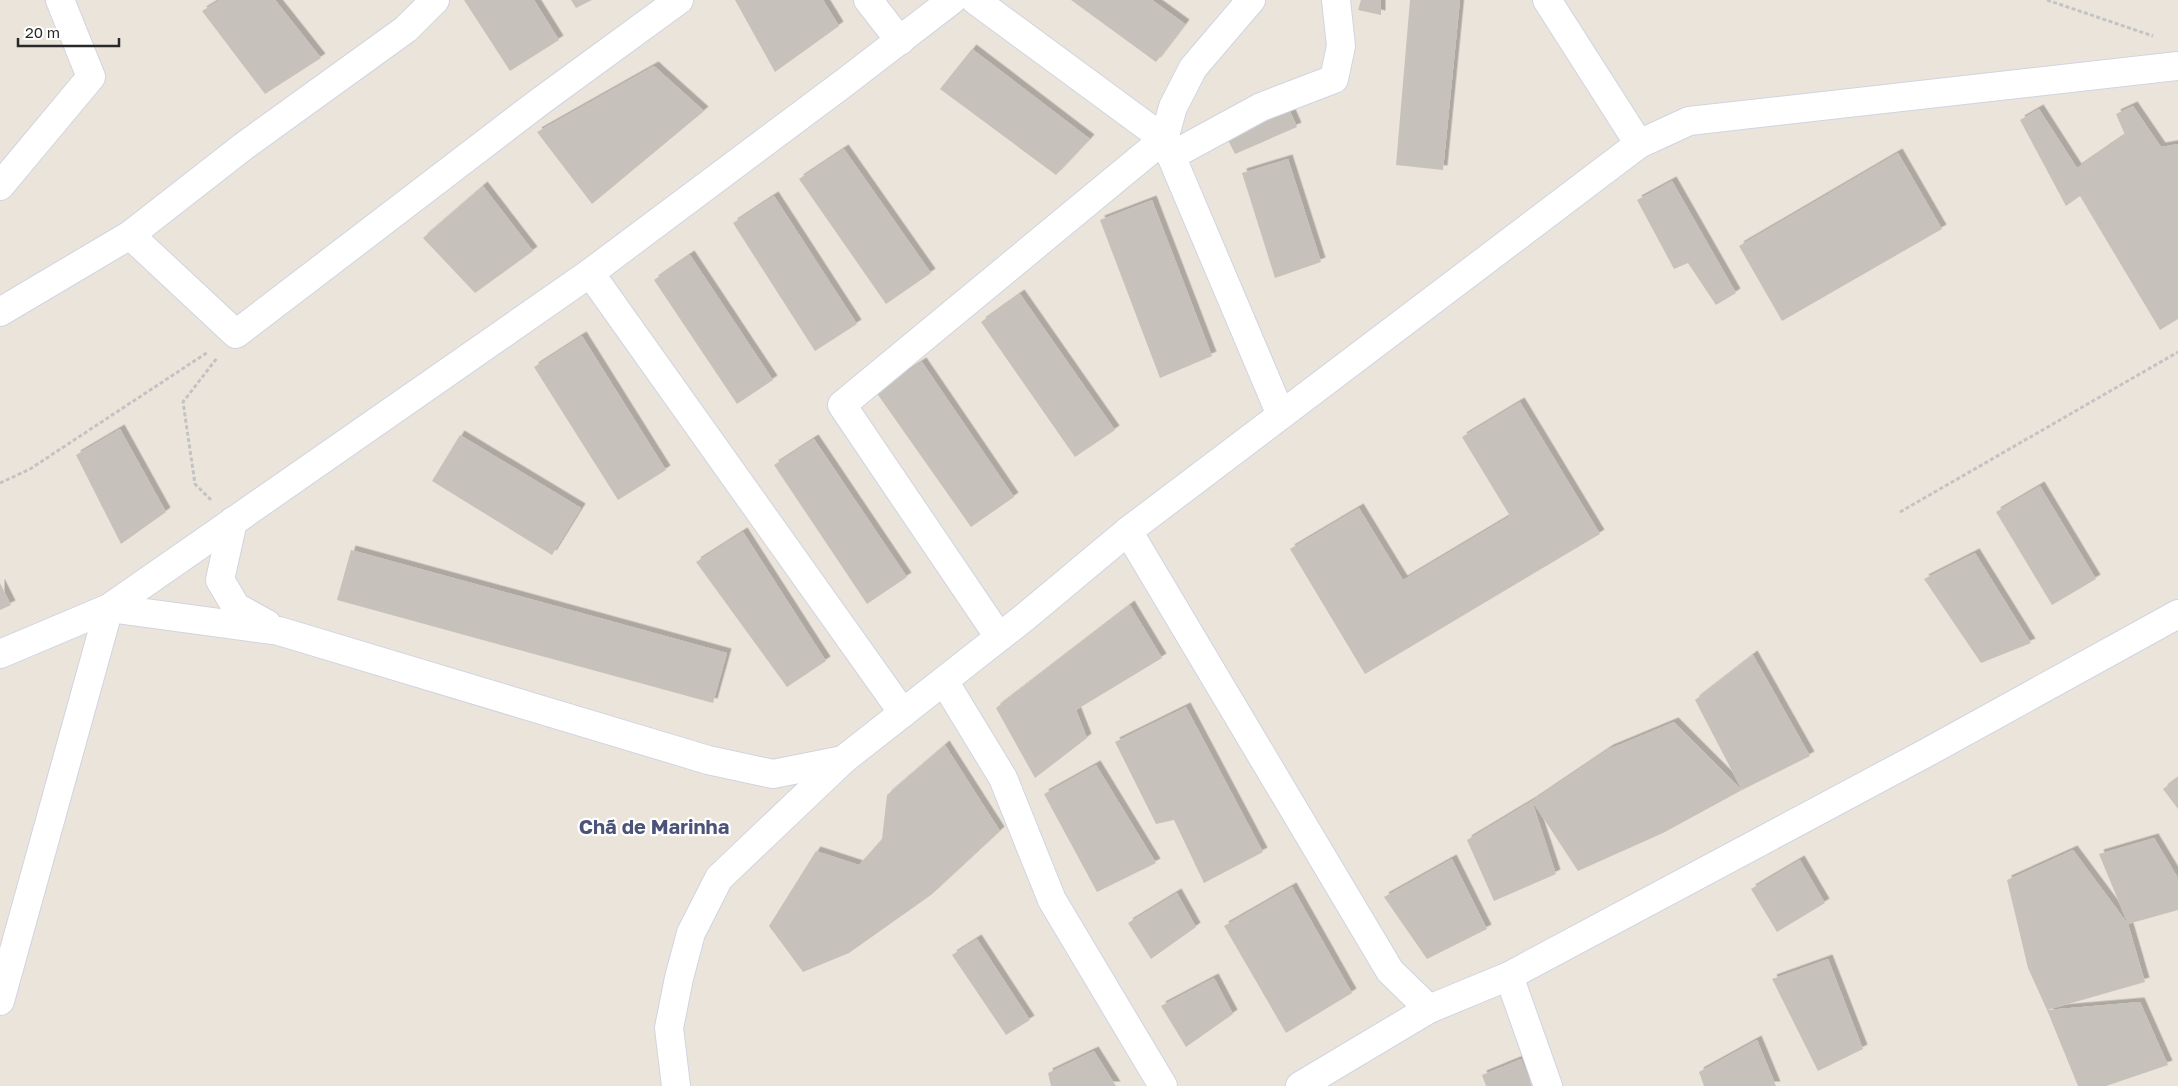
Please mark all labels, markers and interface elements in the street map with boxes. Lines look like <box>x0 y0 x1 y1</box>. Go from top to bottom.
scale bar <box>18 15 119 47</box>
text: 20 m <box>25 23 60 41</box>
district label: Chã de Marinha <box>579 814 729 838</box>

